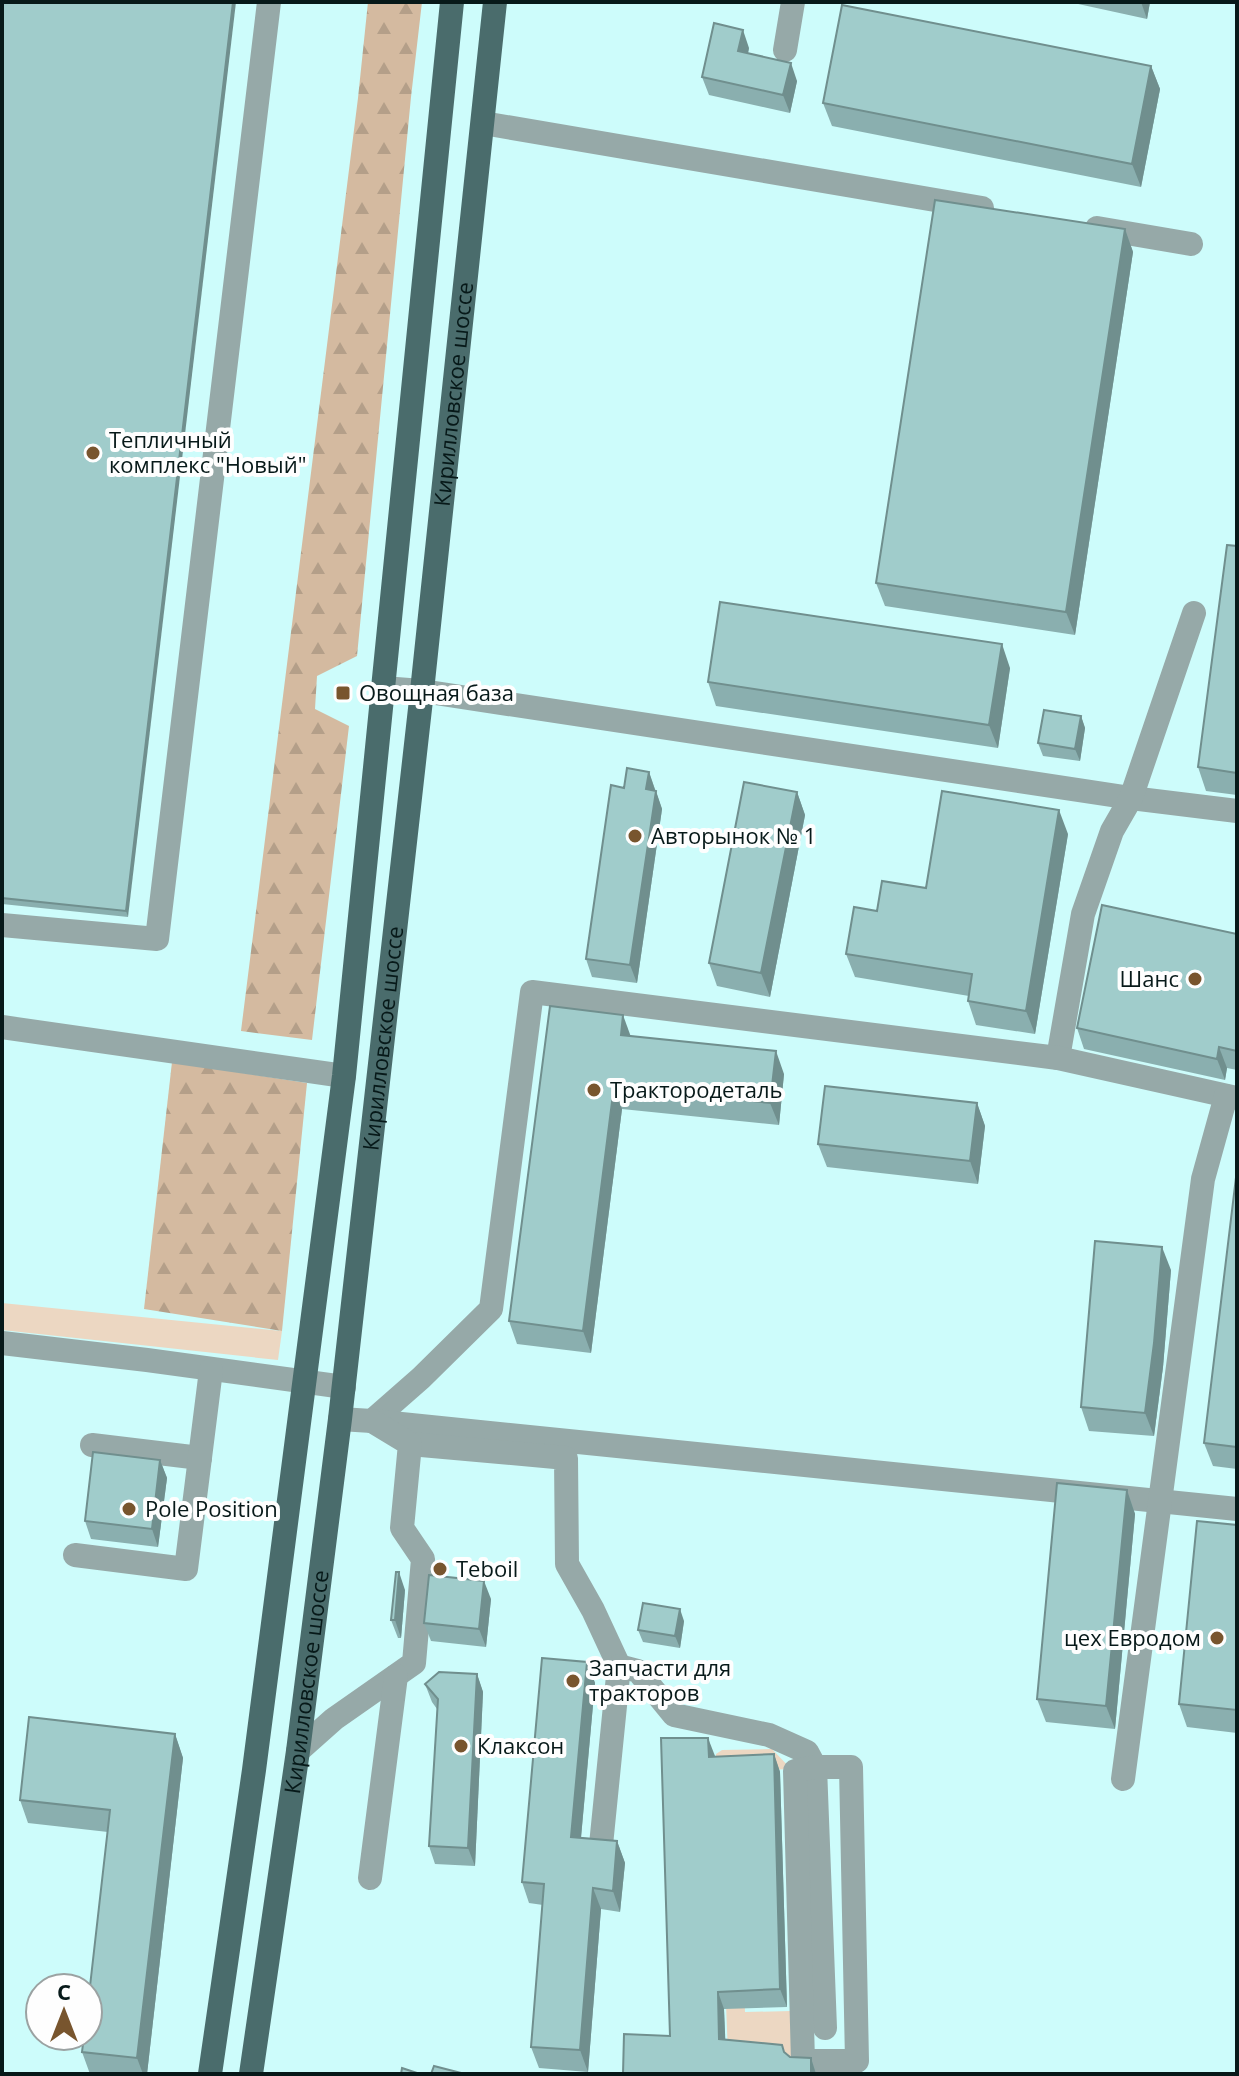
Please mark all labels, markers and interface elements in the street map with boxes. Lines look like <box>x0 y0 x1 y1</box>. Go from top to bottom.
street label: Кирилловское шоссе <box>426 281 479 508</box>
place label: Тепличный комплекс "Новый" <box>109 424 306 479</box>
marker: Тепличный комплекс "Новый" <box>84 444 102 462</box>
place label: Овощная база <box>359 677 514 707</box>
marker: Овощная база <box>334 684 352 702</box>
place label: Авторынок № 1 <box>651 820 816 850</box>
marker: Авторынок № 1 <box>626 827 644 845</box>
street label: Кирилловское шоссе <box>354 925 409 1152</box>
place label: Шанс <box>1120 963 1179 993</box>
marker: Шанс <box>1186 970 1204 988</box>
place label: Трактородеталь <box>610 1074 783 1104</box>
marker: Трактородеталь <box>585 1081 603 1099</box>
place label: Pole Position <box>145 1493 278 1523</box>
marker: Pole Position <box>120 1500 138 1518</box>
place label: Teboil <box>456 1553 518 1583</box>
marker: Teboil <box>431 1560 449 1578</box>
street label: Кирилловское шоссе <box>276 1568 335 1796</box>
place label: цех Евродом <box>1064 1622 1201 1652</box>
marker: цех Евродом <box>1208 1629 1226 1647</box>
place label: Запчасти для тракторов <box>589 1652 731 1707</box>
marker: Запчасти для тракторов <box>564 1672 582 1690</box>
place label: Клаксон <box>477 1730 564 1760</box>
marker: Клаксон <box>452 1737 470 1755</box>
north arrow <box>24 1972 104 2052</box>
text: С <box>57 1976 71 2006</box>

